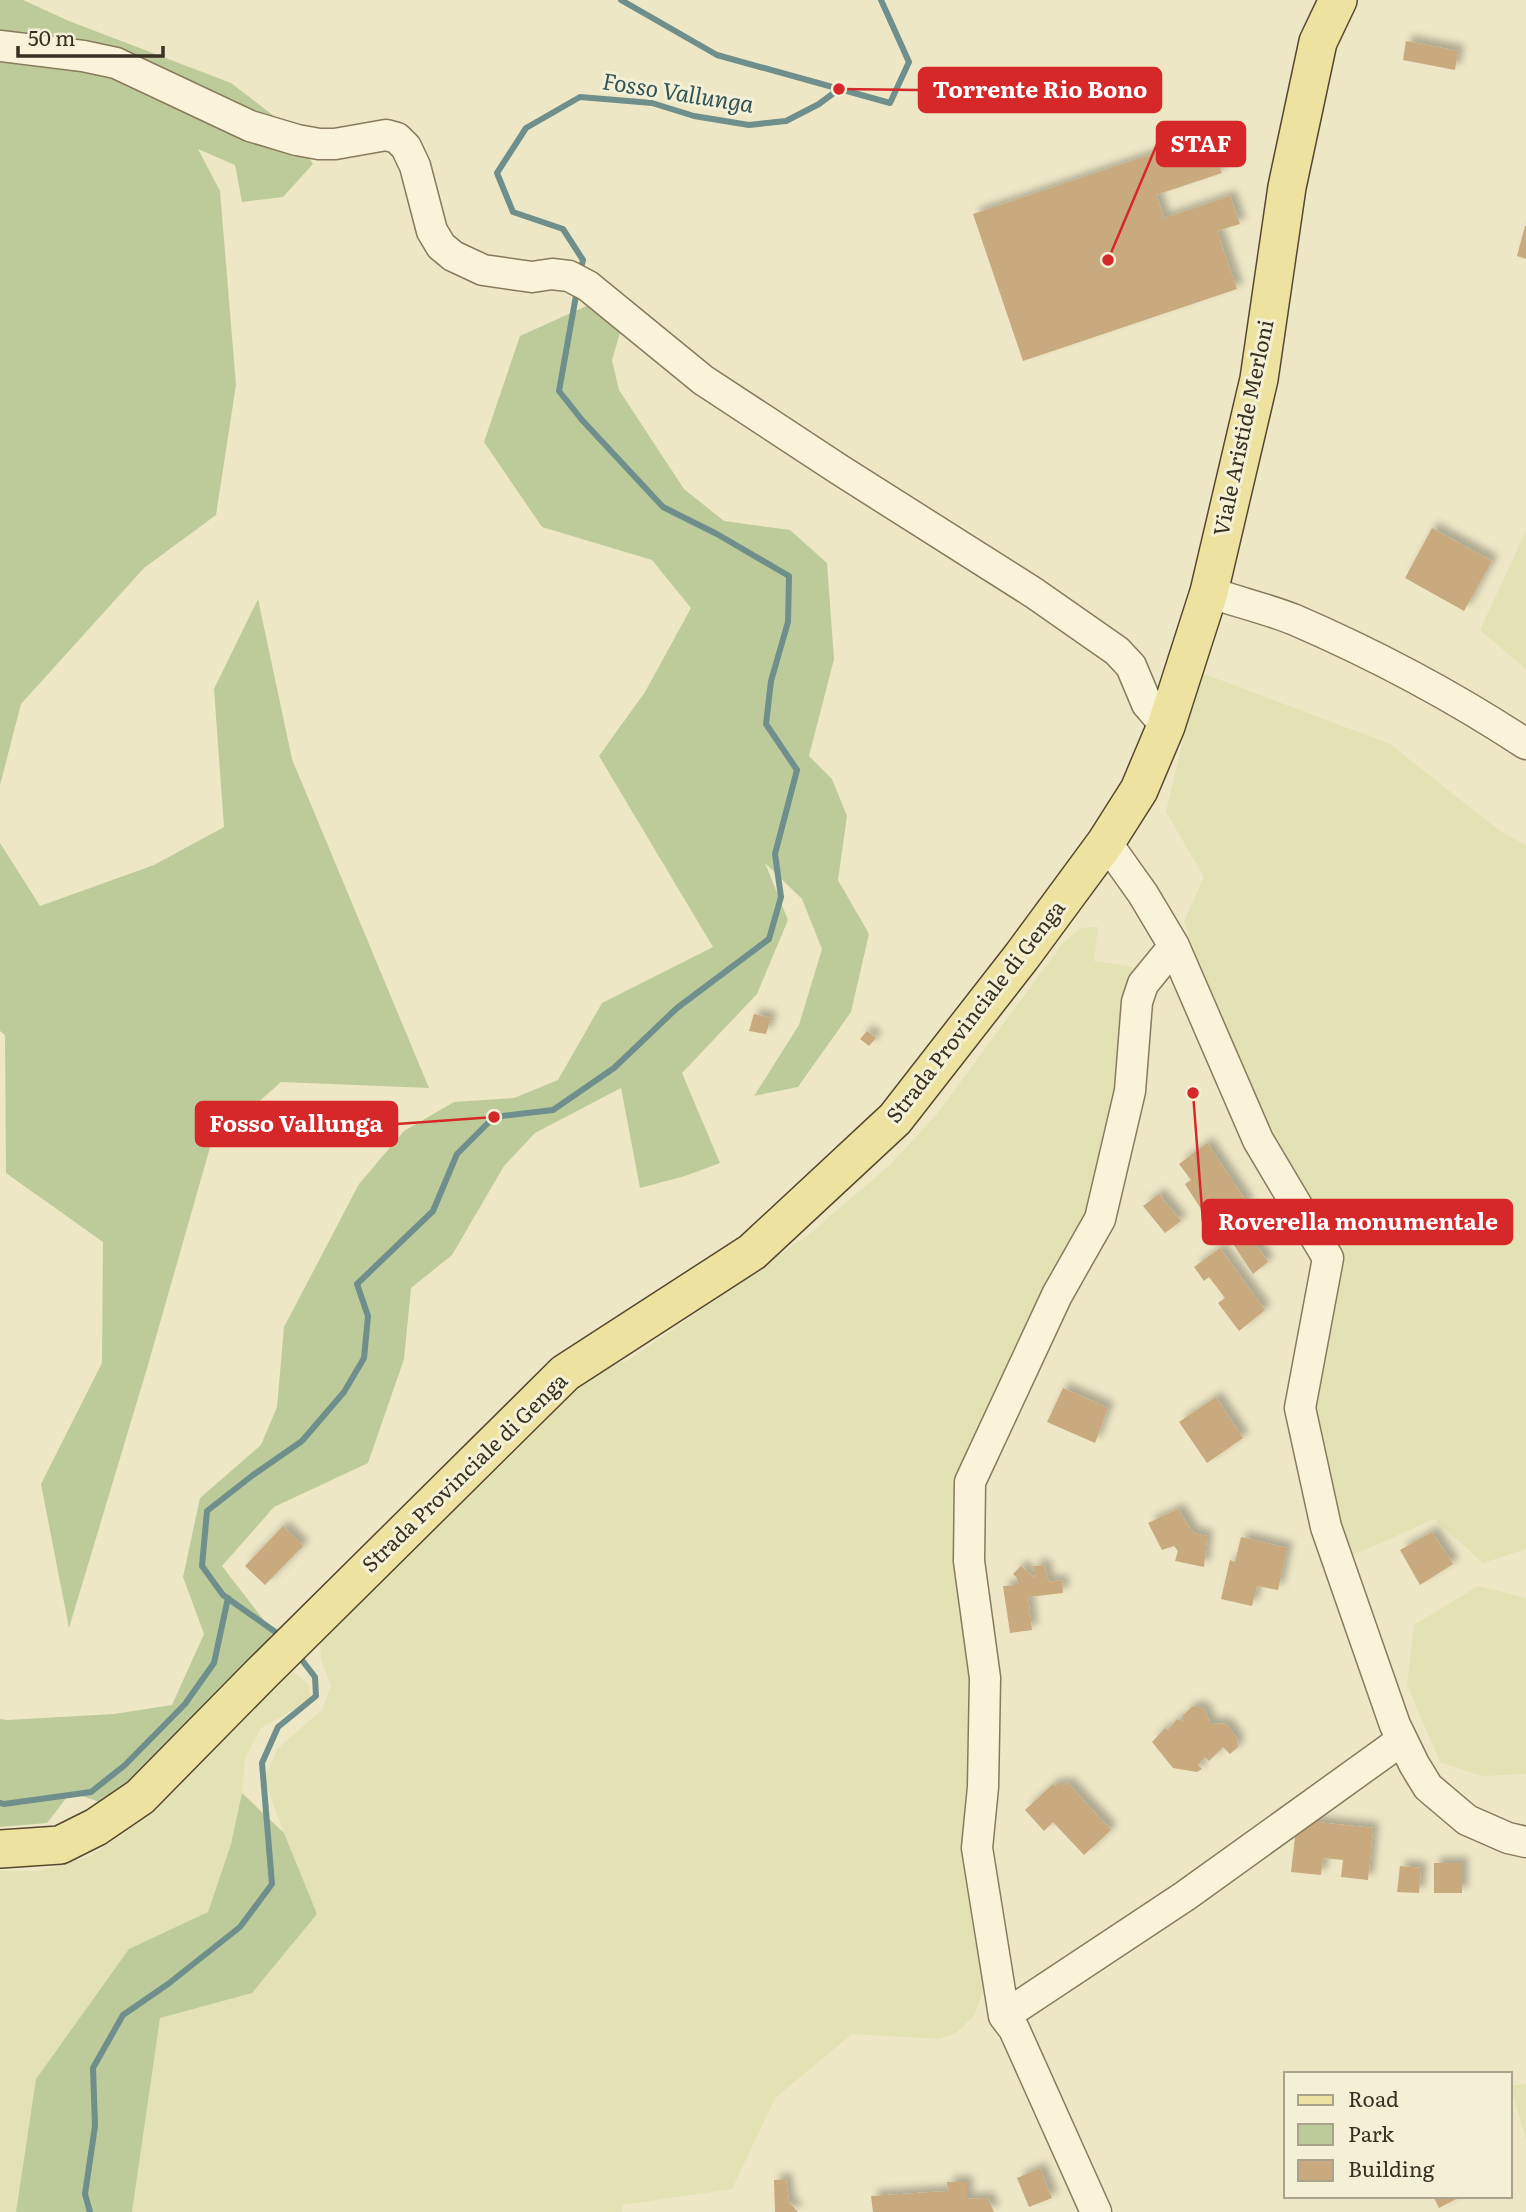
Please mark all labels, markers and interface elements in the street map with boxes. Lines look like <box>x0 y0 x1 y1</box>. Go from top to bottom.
scale bar <box>18 14 163 58</box>
text: 50 m <box>28 21 75 52</box>
water label: Fosso Vallunga <box>600 62 756 120</box>
callout: Torrente Rio Bono <box>919 68 1161 112</box>
text: Torrente Rio Bono <box>933 71 1147 105</box>
callout: STAF <box>1157 122 1245 166</box>
text: STAF <box>1171 125 1232 159</box>
street label: Viale Aristide Merloni <box>1203 316 1280 539</box>
street label: Strada Provinciale di Genga <box>877 892 1071 1129</box>
callout: Fosso Vallunga <box>196 1102 397 1146</box>
text: Fosso Vallunga <box>209 1105 384 1139</box>
callout: Roverella monumentale <box>1203 1200 1512 1244</box>
text: Roverella monumentale <box>1218 1203 1498 1237</box>
street label: Strada Provinciale di Genga <box>353 1364 574 1578</box>
legend <box>1284 2072 1512 2198</box>
text: Road <box>1348 2082 1399 2113</box>
text: Park <box>1348 2117 1394 2148</box>
text: Building <box>1348 2152 1435 2183</box>

